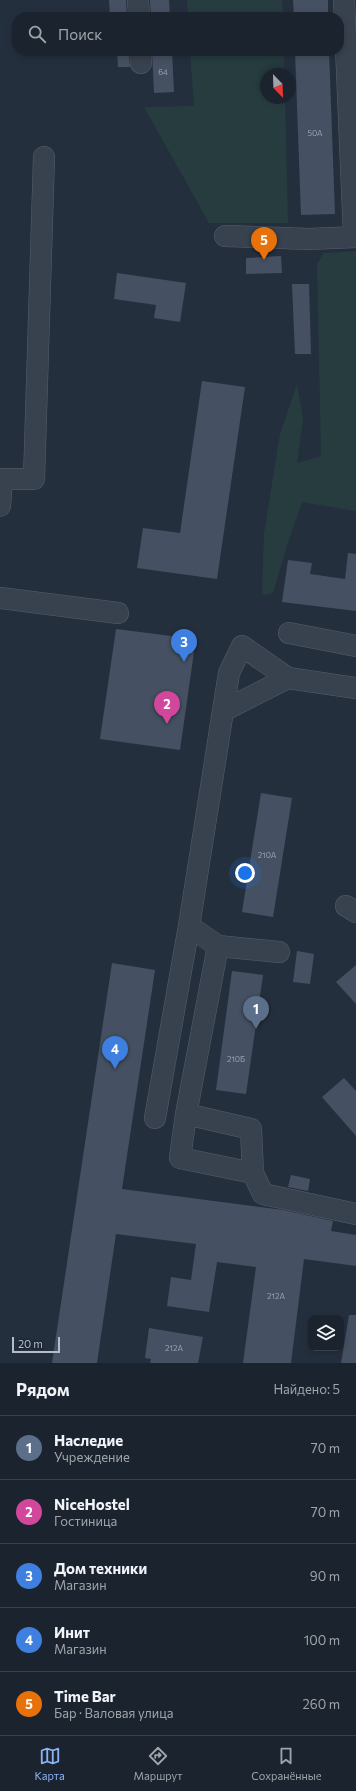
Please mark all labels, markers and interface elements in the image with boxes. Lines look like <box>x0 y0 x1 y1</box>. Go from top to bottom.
search box <box>12 12 344 56</box>
icon: search <box>26 23 48 45</box>
text: Поиск <box>58 25 102 43</box>
house number: 64 <box>158 67 168 77</box>
north arrow <box>260 68 296 104</box>
house number: 50А <box>307 128 323 138</box>
pin: 5 <box>251 227 277 260</box>
pin: 3 <box>171 629 197 662</box>
pin: 2 <box>154 691 180 724</box>
house number: 210А <box>258 850 277 860</box>
your location <box>235 863 255 883</box>
pin: 1 <box>243 996 269 1029</box>
pin: 4 <box>102 1036 128 1069</box>
house number: 210Б <box>227 1054 245 1064</box>
house number: 212А <box>267 1291 285 1301</box>
map controls <box>308 1315 344 1351</box>
button: layers <box>308 1315 344 1351</box>
scale bar <box>12 1335 60 1354</box>
text: 20 m <box>18 1337 43 1350</box>
house number: 212А <box>165 1343 183 1353</box>
text: Рядом <box>16 1379 70 1400</box>
text: Найдено: 5 <box>273 1381 340 1397</box>
text: Наследие <box>54 1431 123 1449</box>
text: 1 <box>26 1440 32 1456</box>
text: 70 m <box>311 1440 340 1456</box>
text: Учреждение <box>54 1449 130 1465</box>
text: NiceHostel <box>54 1495 130 1513</box>
text: 2 <box>25 1504 33 1520</box>
text: 70 m <box>311 1504 340 1520</box>
text: Гостиница <box>54 1513 117 1529</box>
text: Дом техники <box>54 1559 147 1577</box>
text: 3 <box>25 1568 33 1584</box>
text: 90 m <box>310 1568 340 1584</box>
text: Магазин <box>54 1577 107 1593</box>
text: Инит <box>54 1623 90 1641</box>
text: 4 <box>25 1632 33 1648</box>
text: 100 m <box>304 1632 340 1648</box>
text: Магазин <box>54 1641 107 1657</box>
text: Time Bar <box>54 1687 116 1705</box>
text: 5 <box>25 1696 33 1712</box>
text: 260 m <box>303 1696 340 1712</box>
text: Бар · Валовая улица <box>54 1705 173 1721</box>
tab: Карта <box>34 1745 65 1782</box>
tab: Маршрут <box>134 1745 182 1782</box>
tab: Сохранённые <box>251 1745 322 1782</box>

